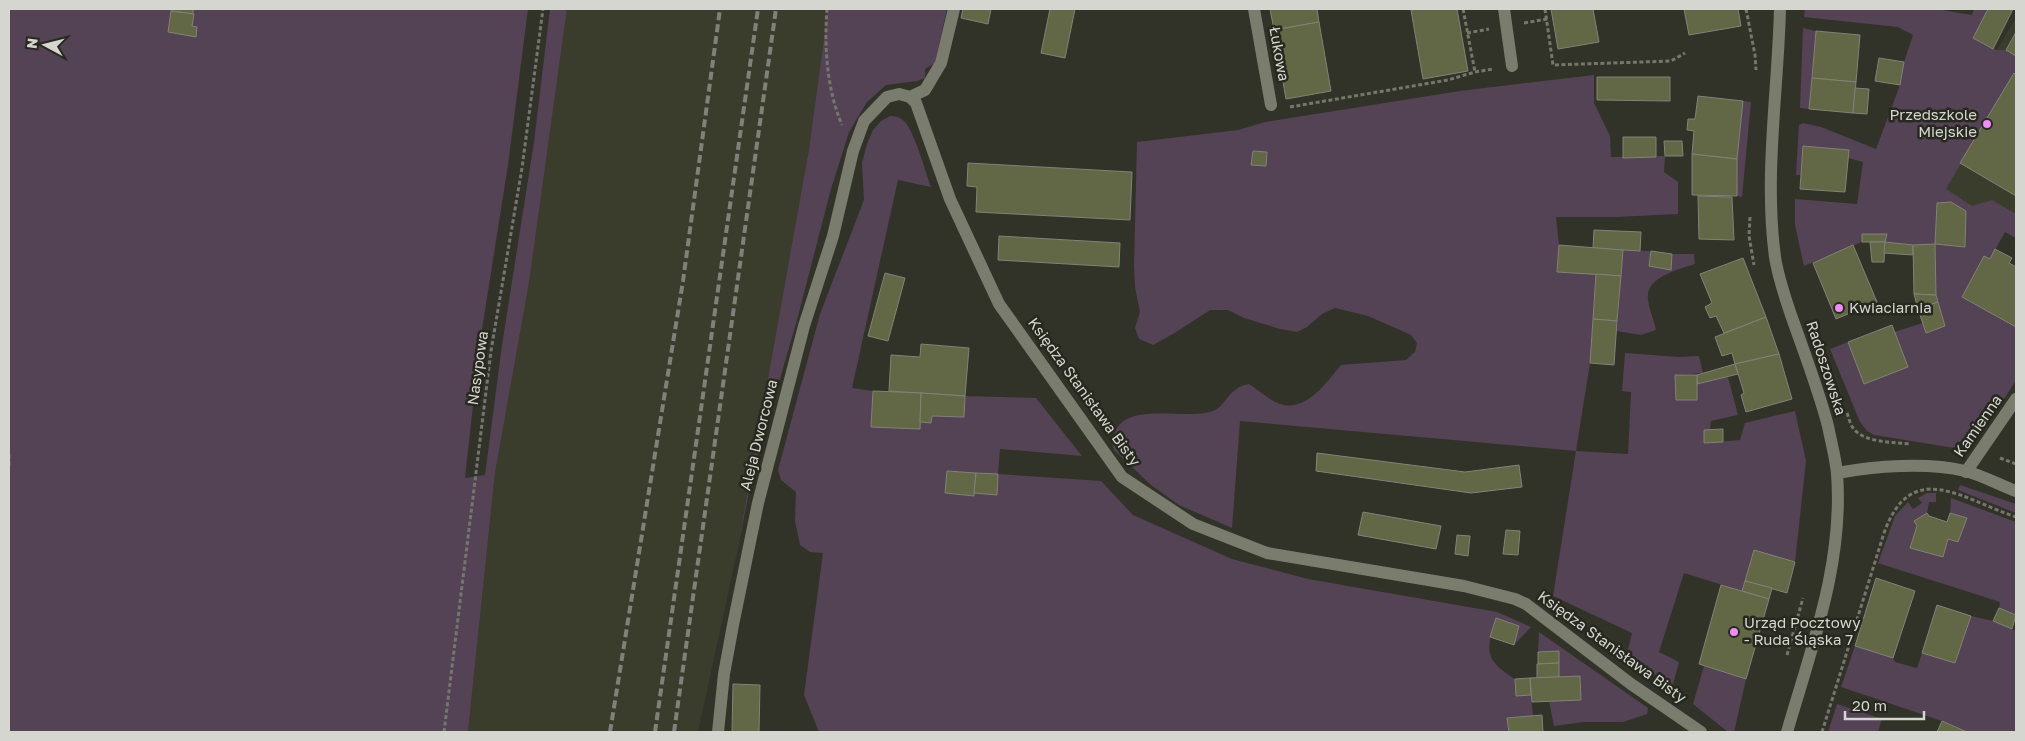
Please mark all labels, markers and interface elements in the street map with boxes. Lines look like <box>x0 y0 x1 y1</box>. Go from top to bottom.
north arrow <box>20 20 70 70</box>
street label: Łukowa <box>1266 25 1294 82</box>
text: N <box>23 37 41 50</box>
place label: Przedszkole Miejskie <box>1889 105 1977 140</box>
marker: Przedszkole Miejskie <box>1981 118 1993 130</box>
place label: Kwiaciarnia <box>1849 298 1932 316</box>
marker: Kwiaciarnia <box>1833 302 1845 314</box>
street label: Księdza Stanisława Bisty <box>1025 314 1145 470</box>
street label: Radoszowska <box>1803 318 1851 417</box>
street label: Nasypowa <box>463 330 491 406</box>
street label: Aleja Dworcowa <box>736 377 781 492</box>
street label: Kamienna <box>1949 391 2005 460</box>
street label: Księdza Stanisława Bisty <box>1535 586 1691 706</box>
place label: Urząd Pocztowy - Ruda Śląska 7 <box>1744 613 1861 648</box>
marker: Urząd Pocztowy - Ruda Śląska 7 <box>1728 626 1740 638</box>
scale bar <box>1845 688 1924 720</box>
text: 20 m <box>1852 696 1887 714</box>

